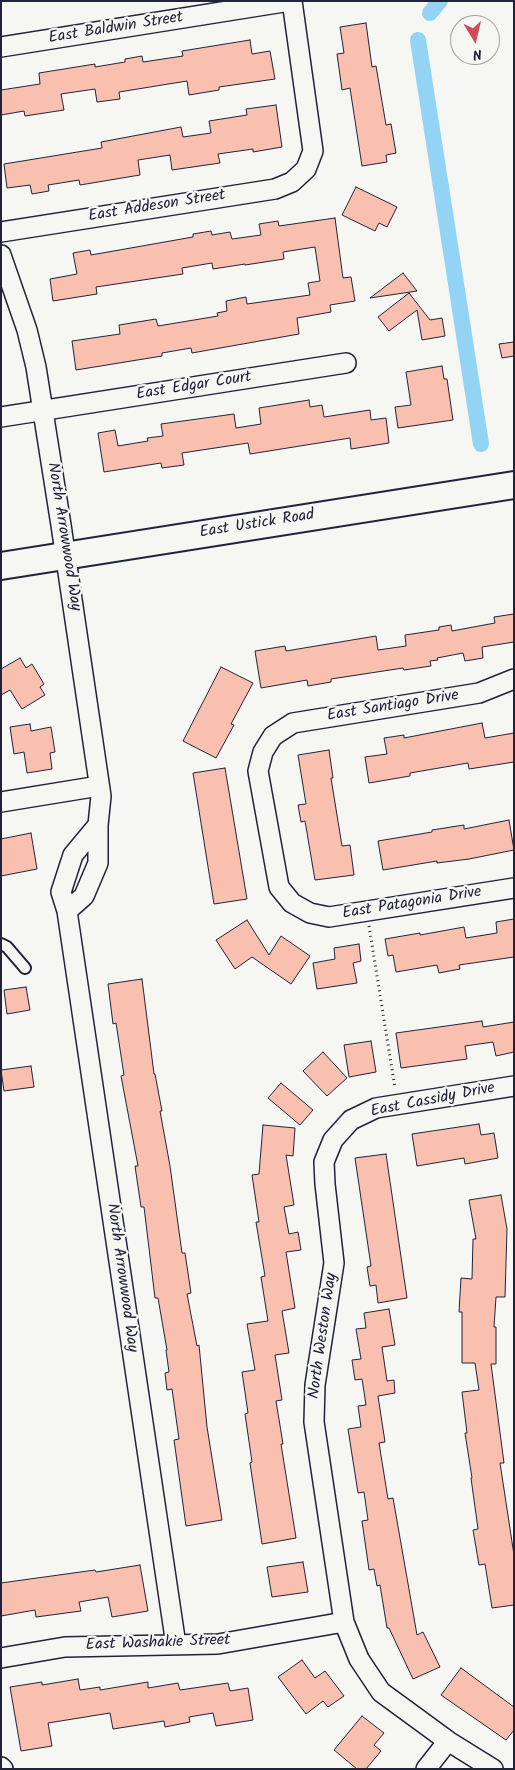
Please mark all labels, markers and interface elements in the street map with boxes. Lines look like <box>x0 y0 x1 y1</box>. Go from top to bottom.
street label: East Baldwin Street <box>47 9 185 49</box>
north arrow <box>450 15 500 65</box>
text: N <box>471 42 483 65</box>
street label: East Addeson Street <box>87 187 227 227</box>
street label: East Edgar Court <box>135 368 253 406</box>
street label: North Arrowwood Way <box>42 461 84 613</box>
street label: East Ustick Road <box>198 506 316 544</box>
street label: East Santiago Drive <box>326 687 460 727</box>
street label: East Patagonia Drive <box>341 884 483 924</box>
street label: East Cassidy Drive <box>369 1080 497 1122</box>
street label: North Arrowwood Way <box>101 1202 141 1354</box>
street label: North Weston Way <box>306 1272 342 1400</box>
street label: East Washakie Street <box>85 1632 231 1656</box>

